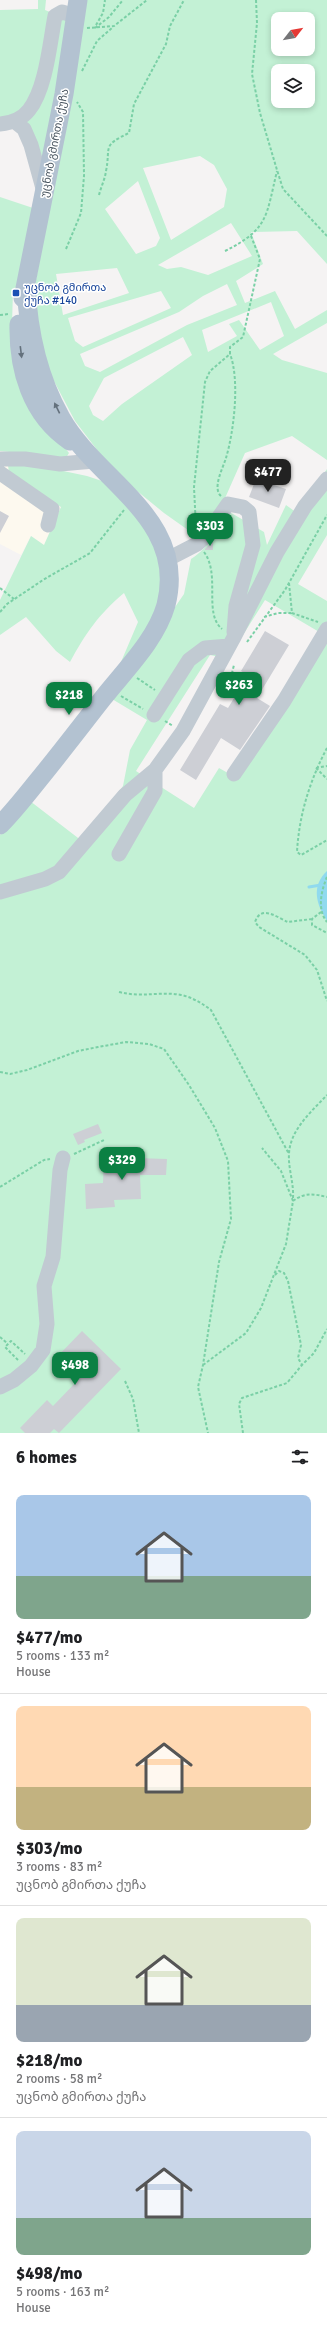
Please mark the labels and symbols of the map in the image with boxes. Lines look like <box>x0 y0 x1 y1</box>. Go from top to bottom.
north arrow <box>271 12 315 56</box>
street label: უცნობ გმირთა ქუჩა <box>38 88 71 199</box>
place label: უცნობ გმირთა ქუჩა #140 <box>24 281 106 307</box>
marker: უცნობ გმირთა ქუჩა #140 <box>11 288 21 298</box>
one-way arrow <box>18 346 24 358</box>
one-way arrow <box>53 402 60 414</box>
pin: $477 <box>244 459 292 493</box>
pin: $303 <box>186 513 234 547</box>
pin: $263 <box>215 672 263 706</box>
pin: $218 <box>45 682 93 716</box>
pin: $329 <box>98 1147 146 1181</box>
pin: $498 <box>51 1352 99 1386</box>

